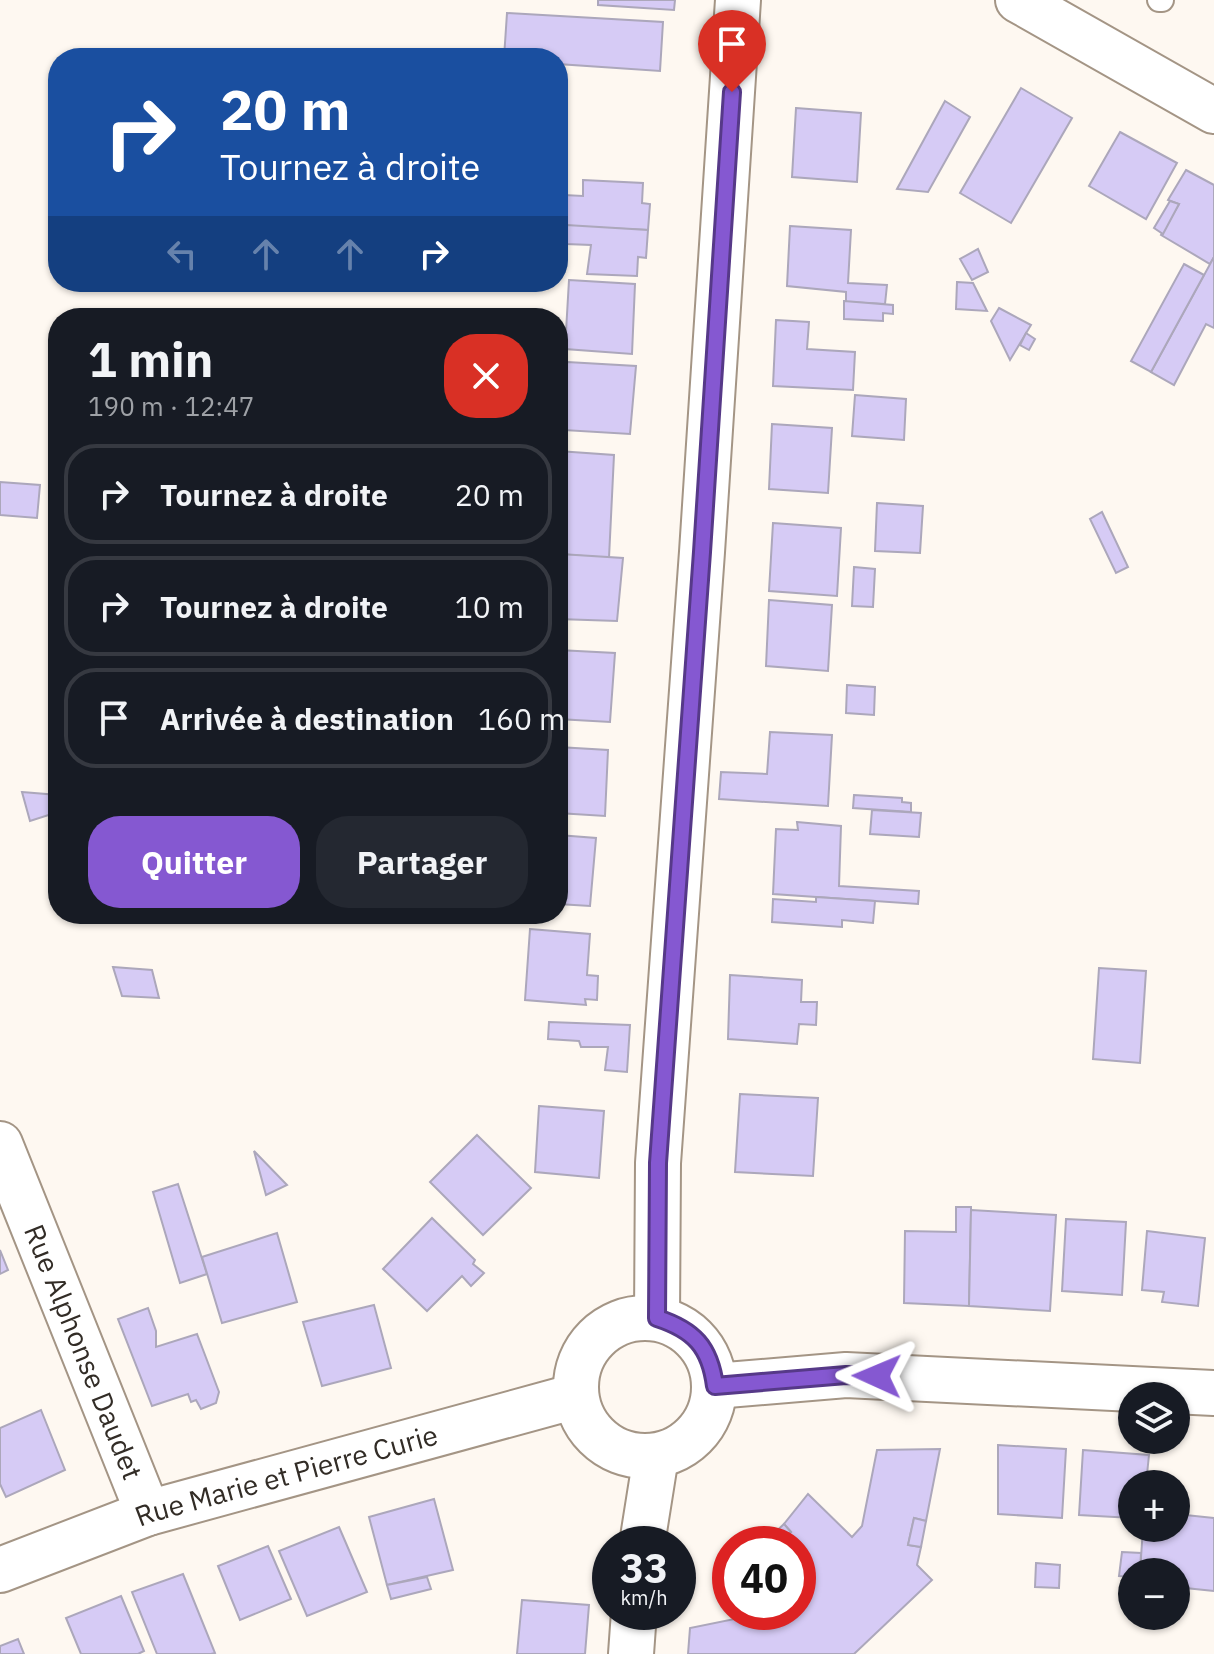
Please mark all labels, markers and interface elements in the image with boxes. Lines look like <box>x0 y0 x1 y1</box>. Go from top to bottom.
pin <box>698 10 766 92</box>
icon: arrive <box>710 22 754 66</box>
text: 20 m <box>220 73 350 145</box>
icon: right <box>88 80 192 184</box>
text: Tournez à droite <box>220 143 480 190</box>
icon: left <box>160 232 204 276</box>
icon: ahead <box>244 232 288 276</box>
icon: ahead <box>328 232 372 276</box>
icon: right <box>412 232 456 276</box>
text: 1 min <box>88 328 213 390</box>
button: close <box>444 334 528 418</box>
text: 190 m · 12:47 <box>88 389 254 423</box>
icon: right <box>92 472 136 516</box>
text: Tournez à droite <box>160 475 388 514</box>
text: 20 m <box>455 475 524 514</box>
icon: right <box>92 584 136 628</box>
text: Tournez à droite <box>160 587 388 626</box>
text: 10 m <box>455 587 524 626</box>
icon: arrive <box>92 696 136 740</box>
text: Arrivée à destination <box>160 699 454 738</box>
text: 160 m <box>478 699 565 738</box>
button: Quitter <box>88 816 300 908</box>
button: Partager <box>316 816 528 908</box>
street label: Rue Alphonse Daudet <box>16 1219 152 1485</box>
position arrow <box>835 1334 919 1418</box>
map controls <box>1118 1382 1190 1630</box>
button: layers <box>1118 1382 1190 1454</box>
street label: Rue Marie et Pierre Curie <box>129 1416 442 1534</box>
button: + <box>1118 1470 1190 1542</box>
speed limit sign: 40 <box>712 1526 816 1630</box>
text: 33 <box>620 1542 668 1594</box>
button: − <box>1118 1558 1190 1630</box>
text: km/h <box>620 1584 668 1611</box>

